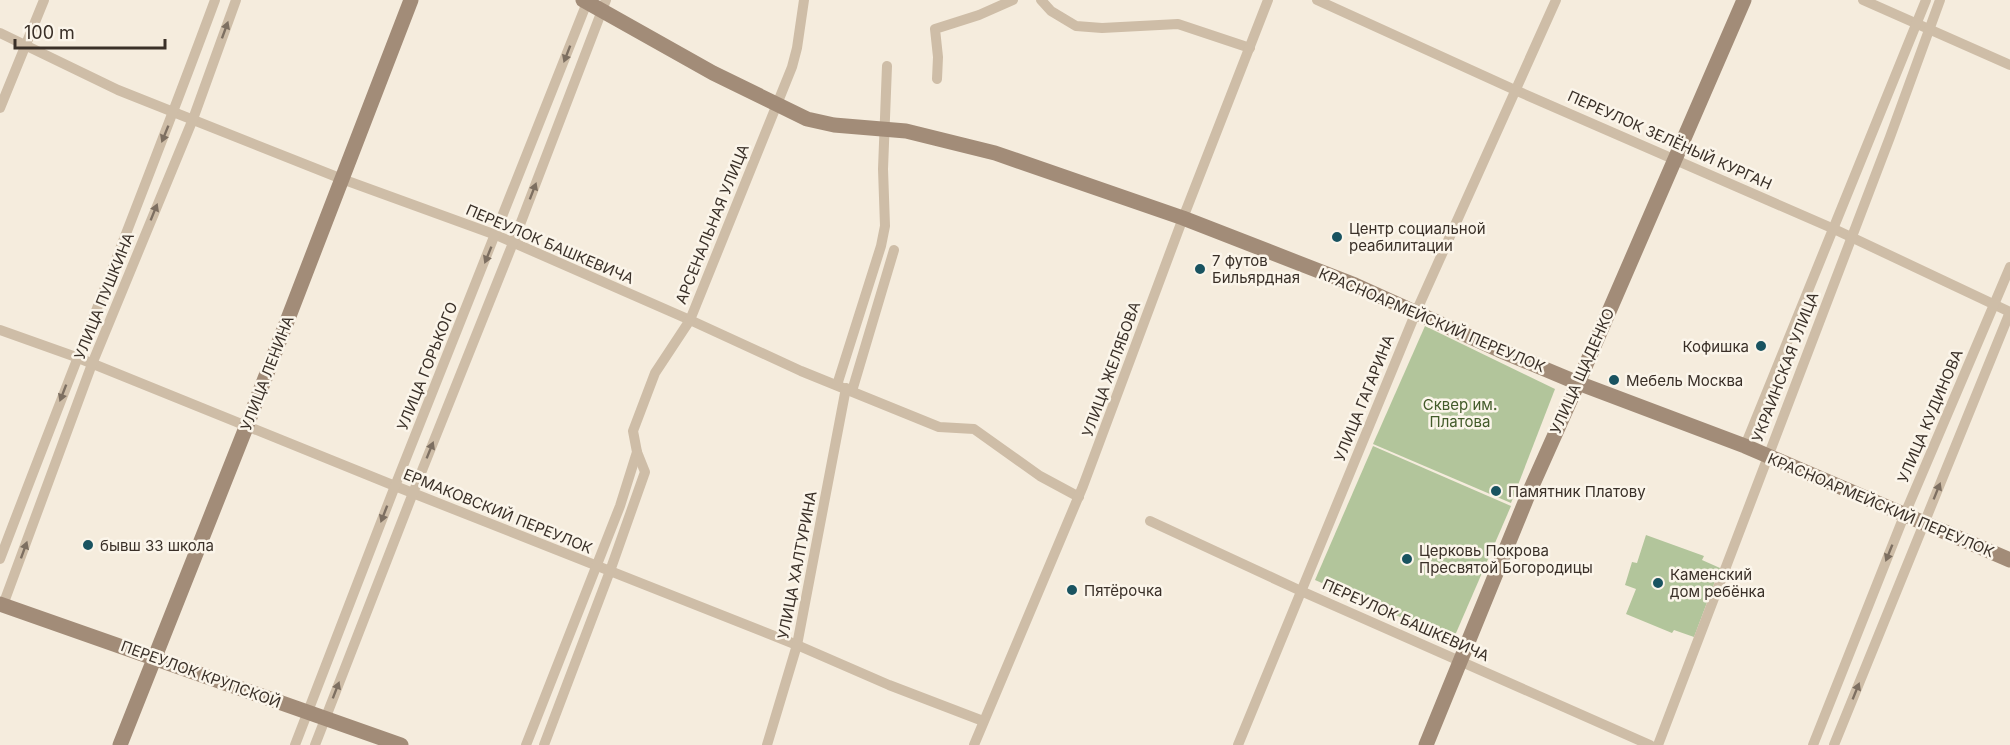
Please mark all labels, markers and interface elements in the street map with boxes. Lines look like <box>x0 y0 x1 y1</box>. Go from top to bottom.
scale bar <box>15 12 165 50</box>
one-way arrow <box>221 21 230 39</box>
text: 100 m <box>24 22 75 43</box>
one-way arrow <box>562 46 572 64</box>
street label: ПЕРЕУЛОК ЗЕЛЁНЫЙ КУРГАН <box>1565 86 1775 194</box>
one-way arrow <box>160 125 170 143</box>
street label: АРСЕНАЛЬНАЯ УЛИЦА <box>671 141 753 307</box>
one-way arrow <box>529 182 538 200</box>
street label: ПЕРЕУЛОК БАШКЕВИЧА <box>463 200 637 288</box>
one-way arrow <box>150 203 159 221</box>
place label: Центр социальной реабилитации <box>1349 219 1486 255</box>
street label: УЛИЦА ПУШКИНА <box>70 230 138 362</box>
marker: Центр социальной реабилитации <box>1330 230 1344 244</box>
one-way arrow <box>482 247 492 265</box>
place label: 7 футов Бильярдная <box>1212 251 1300 287</box>
marker: 7 футов Бильярдная <box>1193 262 1207 276</box>
street label: КРАСНОАРМЕЙСКИЙ ПЕРЕУЛОК <box>1316 264 1548 376</box>
street label: УКРАИНСКАЯ УЛИЦА <box>1748 289 1822 445</box>
street label: УЛИЦА ГОРЬКОГО <box>393 299 461 433</box>
street label: УЛИЦА ЖЕЛЯБОВА <box>1078 299 1144 439</box>
street label: УЛИЦА ЩАДЕНКО <box>1546 305 1618 437</box>
street label: УЛИЦА ЛЕНИНА <box>236 313 298 433</box>
street label: УЛИЦА ГАГАРИНА <box>1330 332 1398 464</box>
place label: Кофишка <box>1682 337 1749 356</box>
marker: Кофишка <box>1754 339 1768 353</box>
street label: УЛИЦА КУДИНОВА <box>1893 346 1967 486</box>
place label: Мебель Москва <box>1626 371 1743 390</box>
marker: Мебель Москва <box>1607 373 1621 387</box>
one-way arrow <box>57 384 67 402</box>
park label: Сквер им. Платова <box>1423 395 1497 431</box>
one-way arrow <box>426 441 435 459</box>
street label: КРАСНОАРМЕЙСКИЙ ПЕРЕУЛОК <box>1765 449 1997 561</box>
street label: ЕРМАКОВСКИЙ ПЕРЕУЛОК <box>401 464 595 558</box>
one-way arrow <box>1932 481 1942 499</box>
place label: Памятник Платову <box>1508 482 1646 501</box>
marker: Памятник Платову <box>1489 484 1503 498</box>
street label: УЛИЦА ХАЛТУРИНА <box>773 489 821 641</box>
one-way arrow <box>379 506 389 524</box>
place label: бывш 33 школа <box>100 536 214 555</box>
marker: бывш 33 школа <box>81 538 95 552</box>
one-way arrow <box>19 541 29 559</box>
place label: Церковь Покрова Пресвятой Богородицы <box>1419 541 1593 577</box>
one-way arrow <box>1884 545 1894 563</box>
marker: Церковь Покрова Пресвятой Богородицы <box>1400 552 1414 566</box>
place label: Каменский дом ребёнка <box>1670 565 1765 601</box>
street label: ПЕРЕУЛОК БАШКЕВИЧА <box>1320 575 1492 665</box>
marker: Каменский дом ребёнка <box>1651 576 1665 590</box>
place label: Пятёрочка <box>1084 581 1163 600</box>
marker: Пятёрочка <box>1065 583 1079 597</box>
street label: ПЕРЕУЛОК КРУПСКОЙ <box>118 636 284 712</box>
one-way arrow <box>331 681 341 699</box>
one-way arrow <box>1851 681 1861 699</box>

